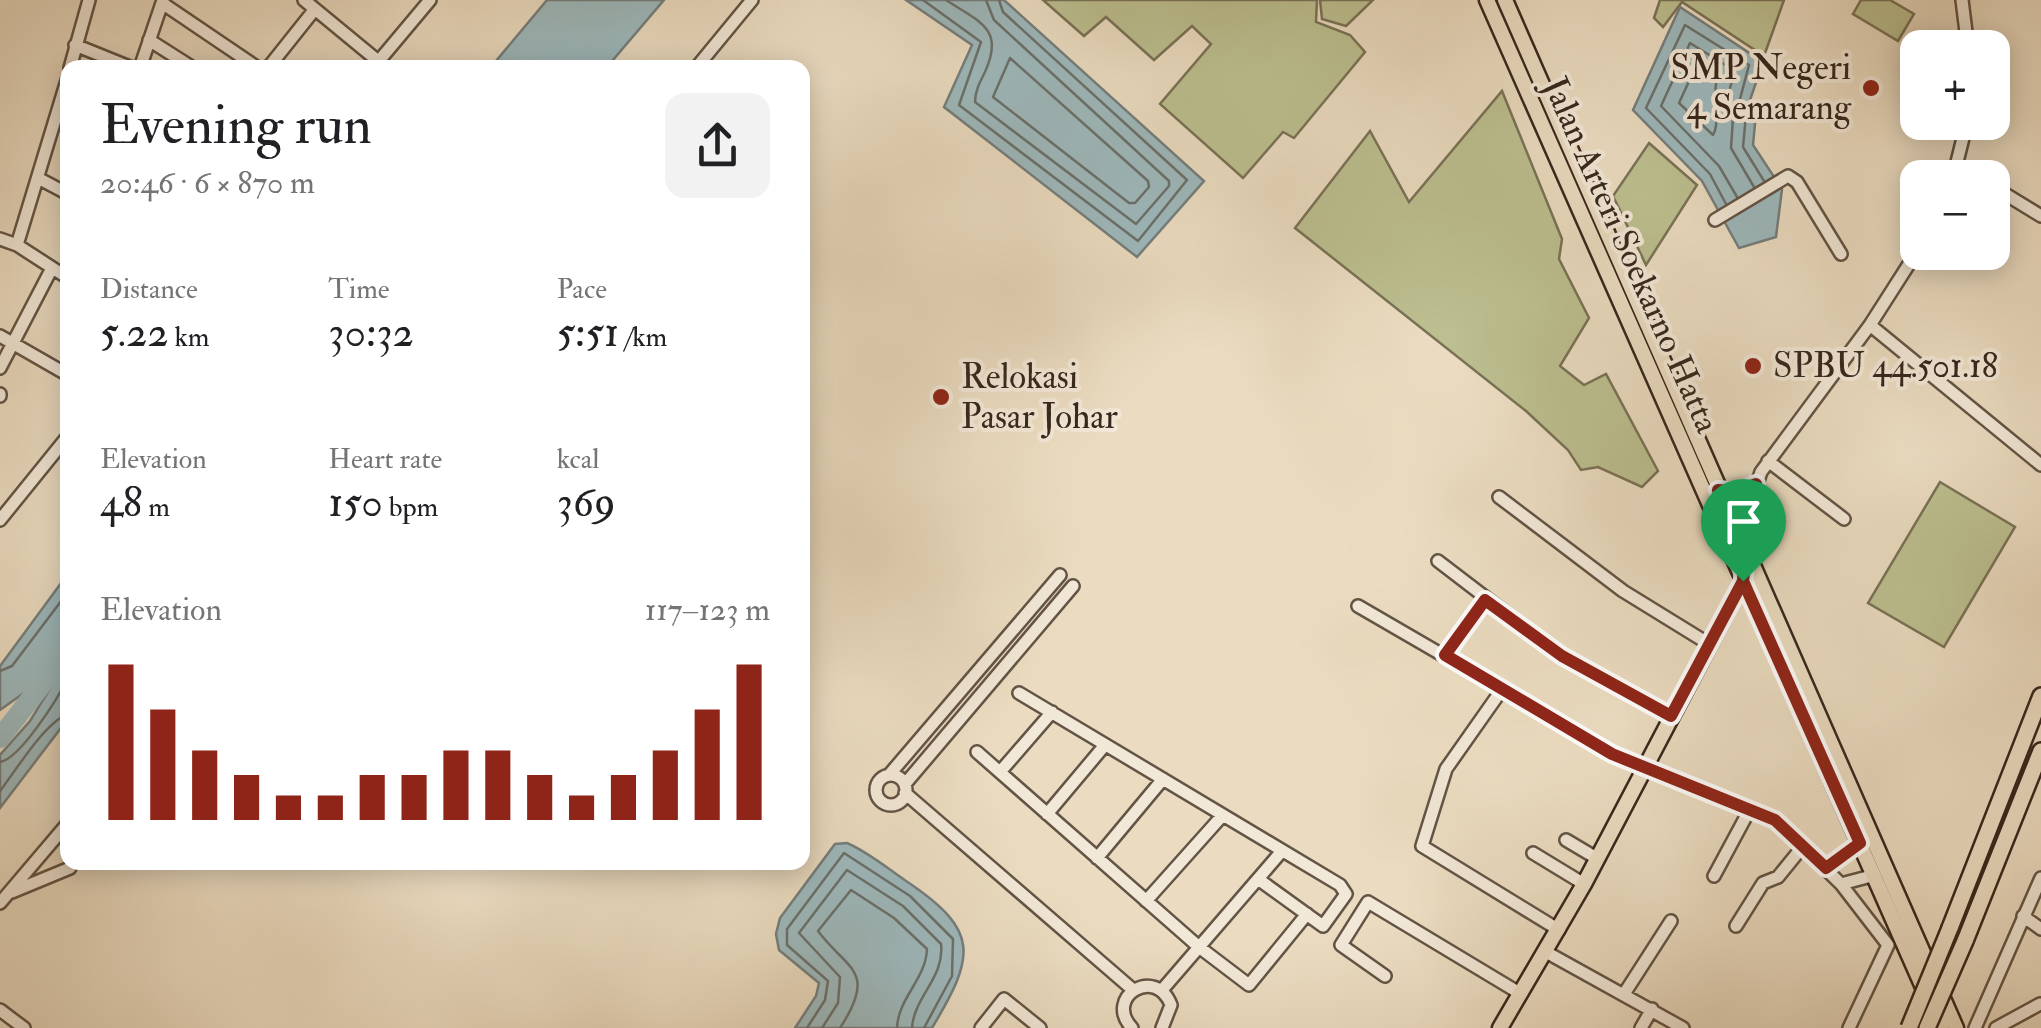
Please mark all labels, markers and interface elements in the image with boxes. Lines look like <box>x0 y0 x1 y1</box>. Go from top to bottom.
map controls <box>1900 30 2010 270</box>
button: + <box>1900 30 2010 140</box>
place label: SMP Negeri 4 Semarang <box>1670 46 1852 130</box>
street label: Jalan Arteri Soekarno Hatta <box>1532 69 1730 440</box>
marker: SMP Negeri 4 Semarang <box>1860 77 1882 99</box>
text: Evening run <box>100 91 372 160</box>
button: share <box>665 93 770 198</box>
button: − <box>1900 160 2010 270</box>
text: 20:46 · 6 × 870 m <box>100 163 315 203</box>
text: Distance <box>100 272 198 307</box>
text: Time <box>328 272 390 307</box>
text: Pace <box>557 272 607 307</box>
text: 5.22 <box>100 307 168 359</box>
text: 30:32 <box>328 307 414 359</box>
text: 5:51 <box>557 307 619 359</box>
text: km <box>168 320 209 355</box>
text: /km <box>619 320 667 355</box>
place label: SPBU 44.501.18 <box>1773 344 1998 388</box>
place label: Relokasi Pasar Johar <box>961 355 1118 439</box>
marker: SPBU 44.501.18 <box>1742 355 1764 377</box>
marker: Relokasi Pasar Johar <box>930 386 952 408</box>
text: Elevation <box>100 442 207 477</box>
text: Heart rate <box>328 442 442 477</box>
text: kcal <box>557 442 600 477</box>
text: 48 <box>100 477 142 529</box>
text: 150 <box>328 477 383 529</box>
text: 369 <box>557 477 615 529</box>
pin <box>1701 479 1786 582</box>
text: m <box>142 490 170 525</box>
text: bpm <box>383 490 438 525</box>
icon: arrive <box>1716 494 1771 549</box>
text: Elevation <box>100 590 222 630</box>
text: 117–123 m <box>645 590 770 630</box>

